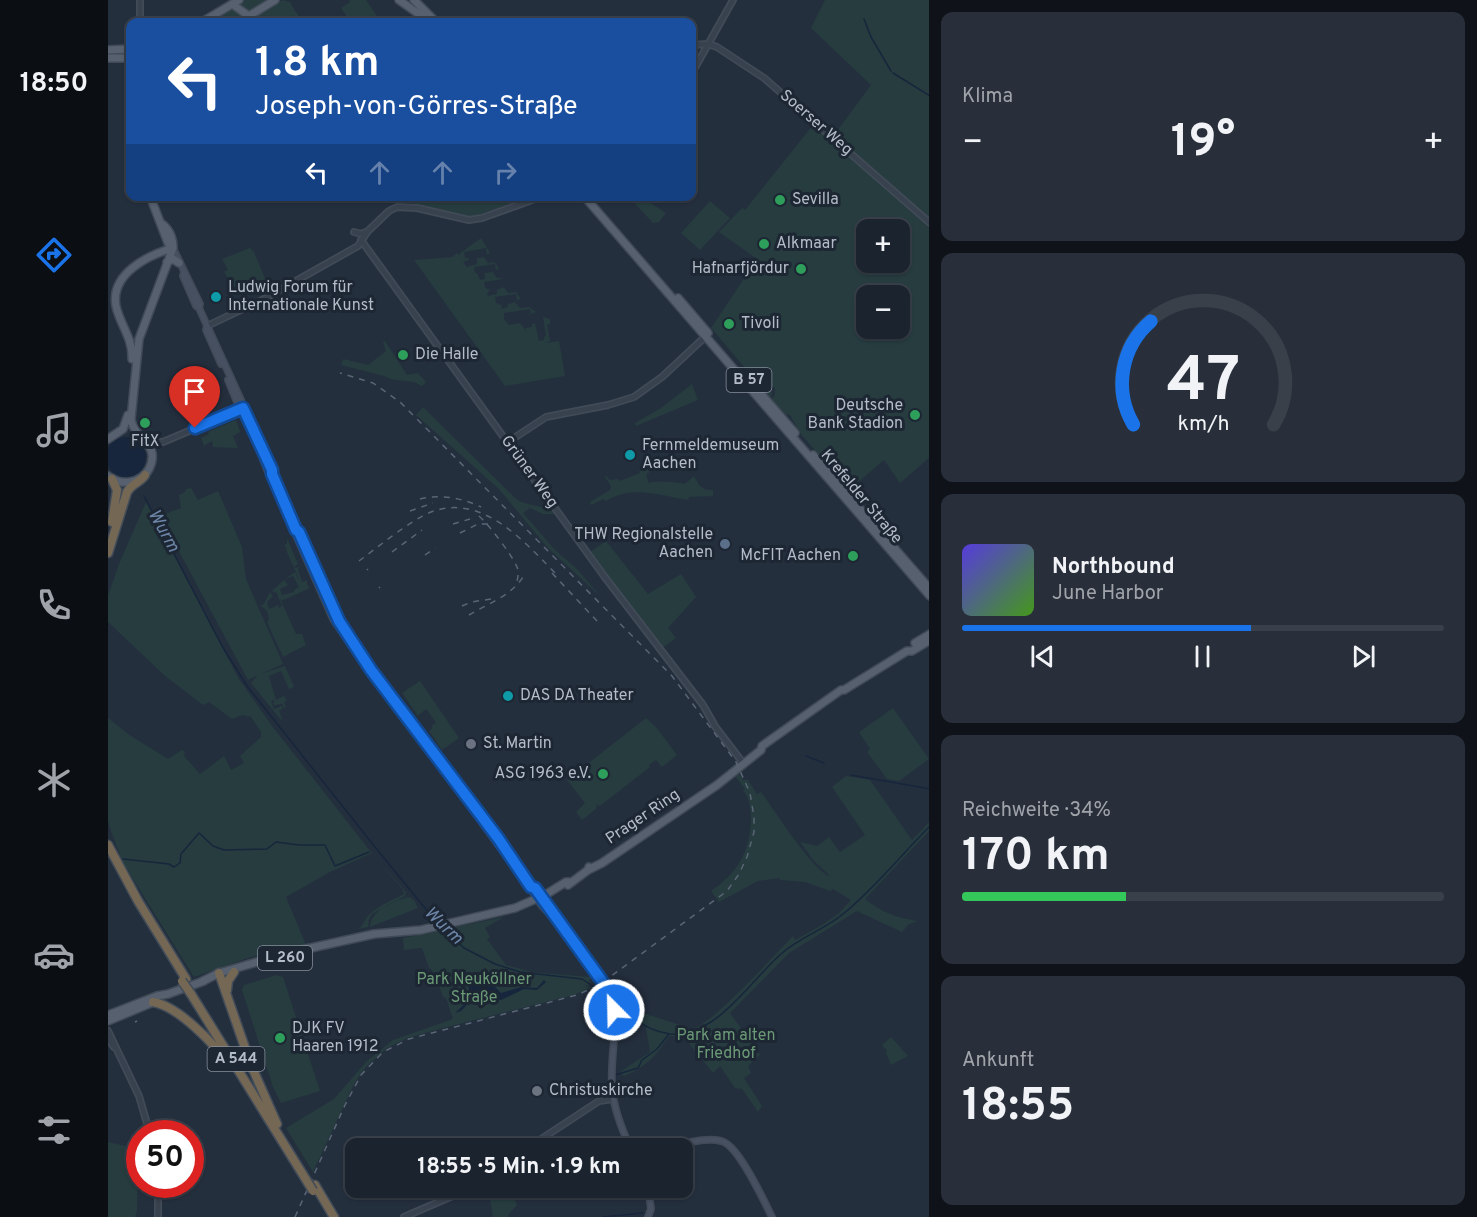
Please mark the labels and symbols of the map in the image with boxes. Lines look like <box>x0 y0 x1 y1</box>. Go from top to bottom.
street label: Soerser Weg <box>775 86 857 160</box>
place label: Sevilla <box>792 190 839 210</box>
marker: Sevilla <box>773 193 787 207</box>
place label: Alkmaar <box>776 234 837 254</box>
marker: Alkmaar <box>757 237 771 251</box>
place label: Hafnarfjördur <box>692 259 789 279</box>
marker: Hafnarfjördur <box>794 262 808 276</box>
place label: Ludwig Forum für Internationale Kunst <box>228 278 374 316</box>
marker: Ludwig Forum für Internationale Kunst <box>209 290 223 304</box>
place label: Tivoli <box>741 314 780 334</box>
marker: Tivoli <box>722 317 736 331</box>
place label: Die Halle <box>415 345 478 365</box>
marker: Die Halle <box>396 348 410 362</box>
pin <box>169 366 220 428</box>
road number: B 57 <box>726 368 772 392</box>
place label: Deutsche Bank Stadion <box>808 396 903 434</box>
marker: Deutsche Bank Stadion <box>908 408 922 422</box>
marker: FitX <box>138 416 152 430</box>
place label: FitX <box>131 432 159 452</box>
street label: Grüner Weg <box>496 432 562 512</box>
place label: Fernmeldemuseum Aachen <box>642 436 779 474</box>
street label: Krefelder Straße <box>816 446 906 548</box>
marker: Fernmeldemuseum Aachen <box>623 448 637 462</box>
water label: Wurm <box>142 505 184 557</box>
place label: THW Regionalstelle Aachen <box>574 525 713 563</box>
marker: THW Regionalstelle Aachen <box>718 537 732 551</box>
place label: McFIT Aachen <box>740 546 841 566</box>
marker: McFIT Aachen <box>846 549 860 563</box>
place label: DAS DA Theater <box>520 686 634 706</box>
marker: DAS DA Theater <box>501 689 515 703</box>
place label: St. Martin <box>483 734 552 754</box>
marker: St. Martin <box>464 737 478 751</box>
place label: ASG 1963 e.V. <box>495 764 591 784</box>
marker: ASG 1963 e.V. <box>596 767 610 781</box>
street label: Prager Ring <box>602 785 684 849</box>
water label: Wurm <box>419 902 468 950</box>
road number: L 260 <box>258 946 312 970</box>
park label: Park Neuköllner Straße <box>416 970 532 1008</box>
position arrow <box>582 978 646 1042</box>
place label: DJK FV Haaren 1912 <box>292 1019 378 1057</box>
park label: Park am alten Friedhof <box>677 1026 776 1064</box>
marker: DJK FV Haaren 1912 <box>273 1031 287 1045</box>
road number: A 544 <box>208 1047 264 1071</box>
place label: Christuskirche <box>549 1081 653 1101</box>
marker: Christuskirche <box>530 1084 544 1098</box>
speed limit sign: 50 <box>126 1120 204 1198</box>

